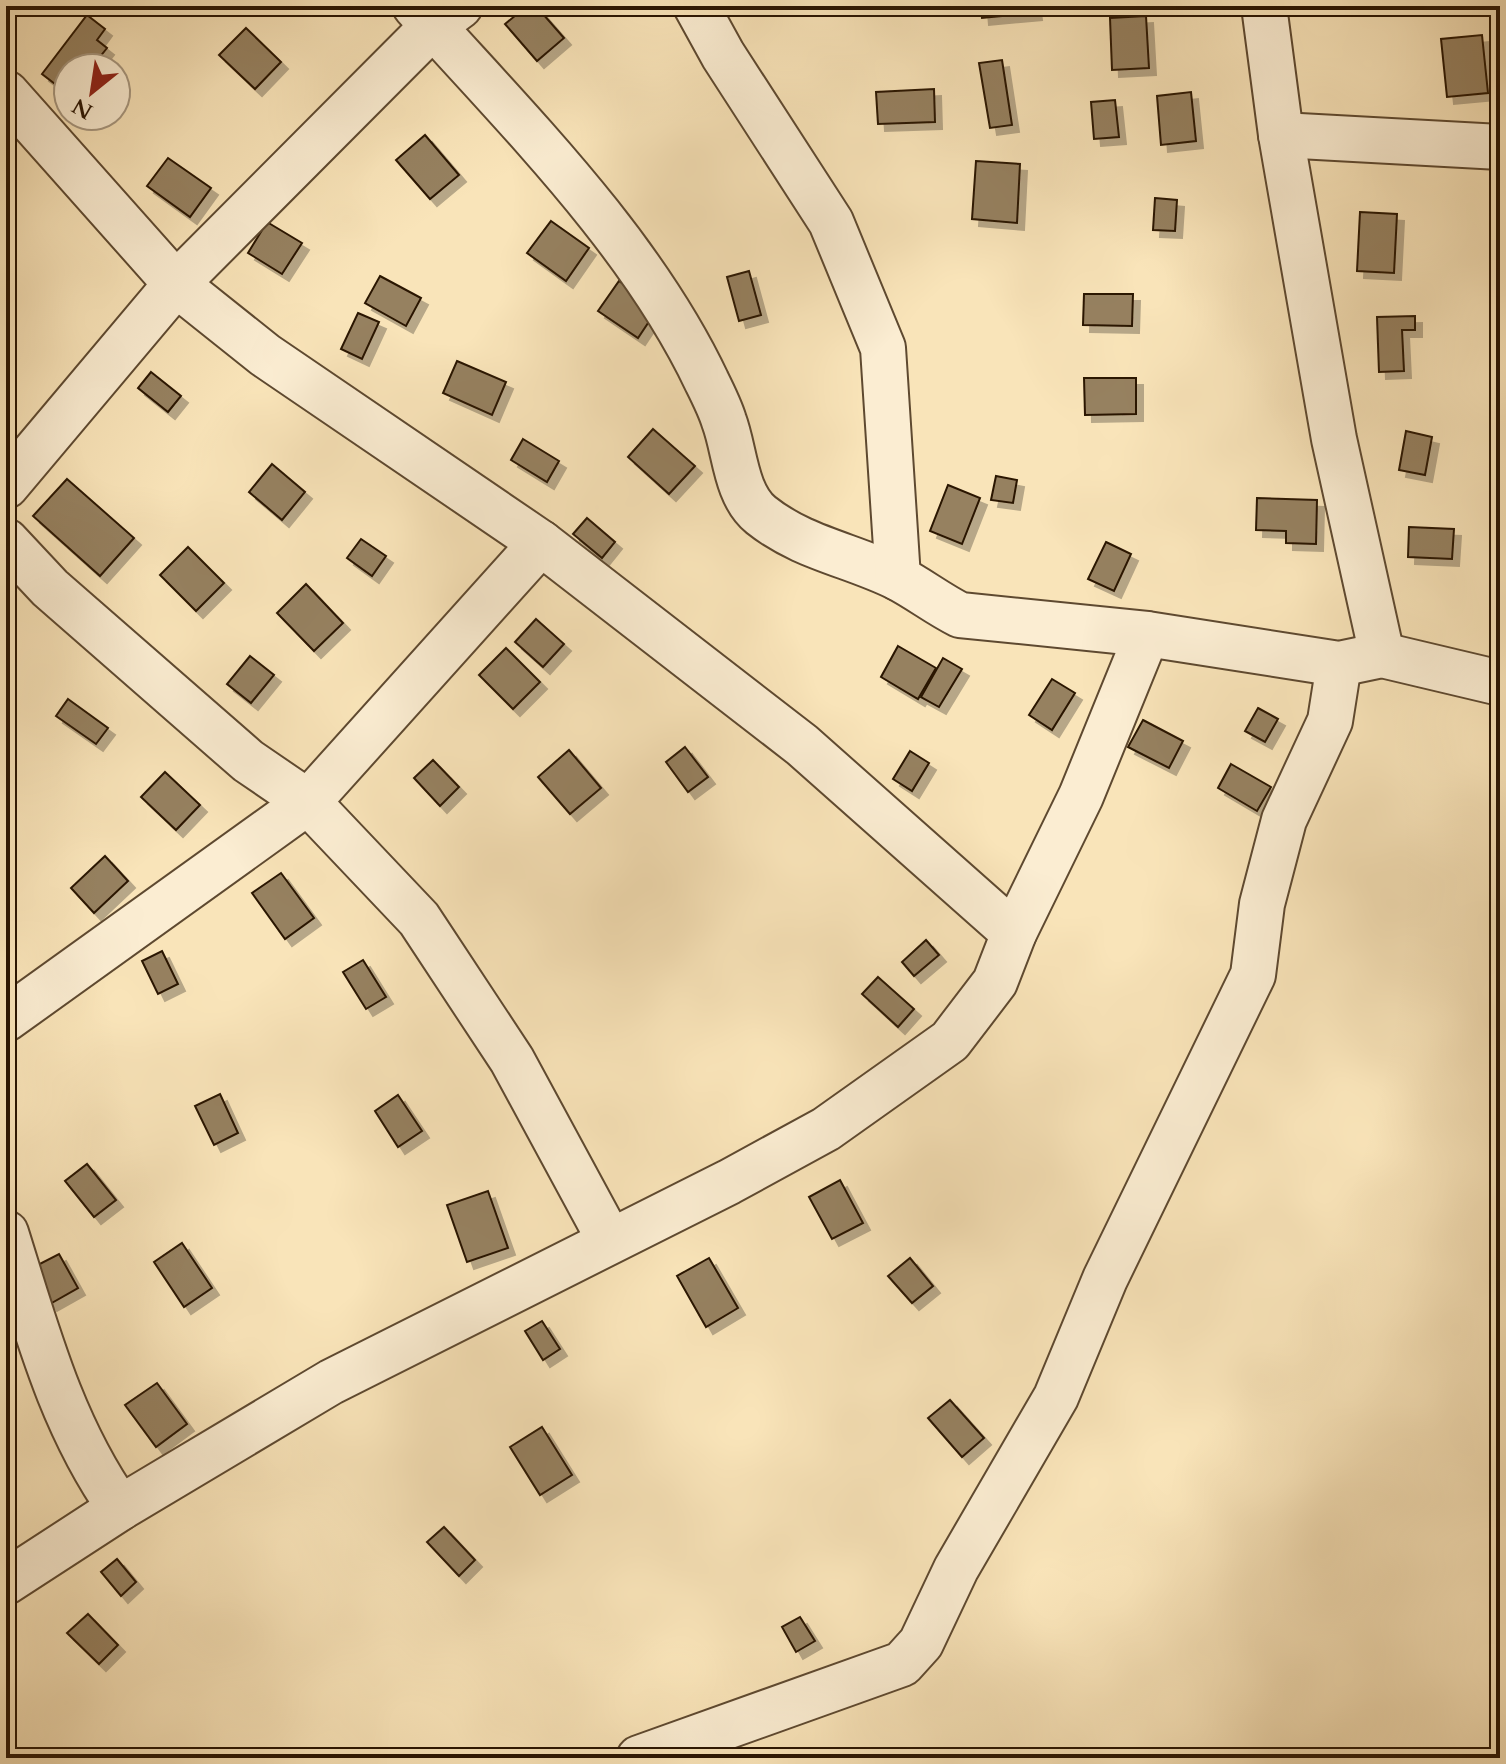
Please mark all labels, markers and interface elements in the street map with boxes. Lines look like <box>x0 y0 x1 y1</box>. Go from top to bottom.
north arrow <box>52 52 132 132</box>
text: N <box>67 91 98 126</box>

